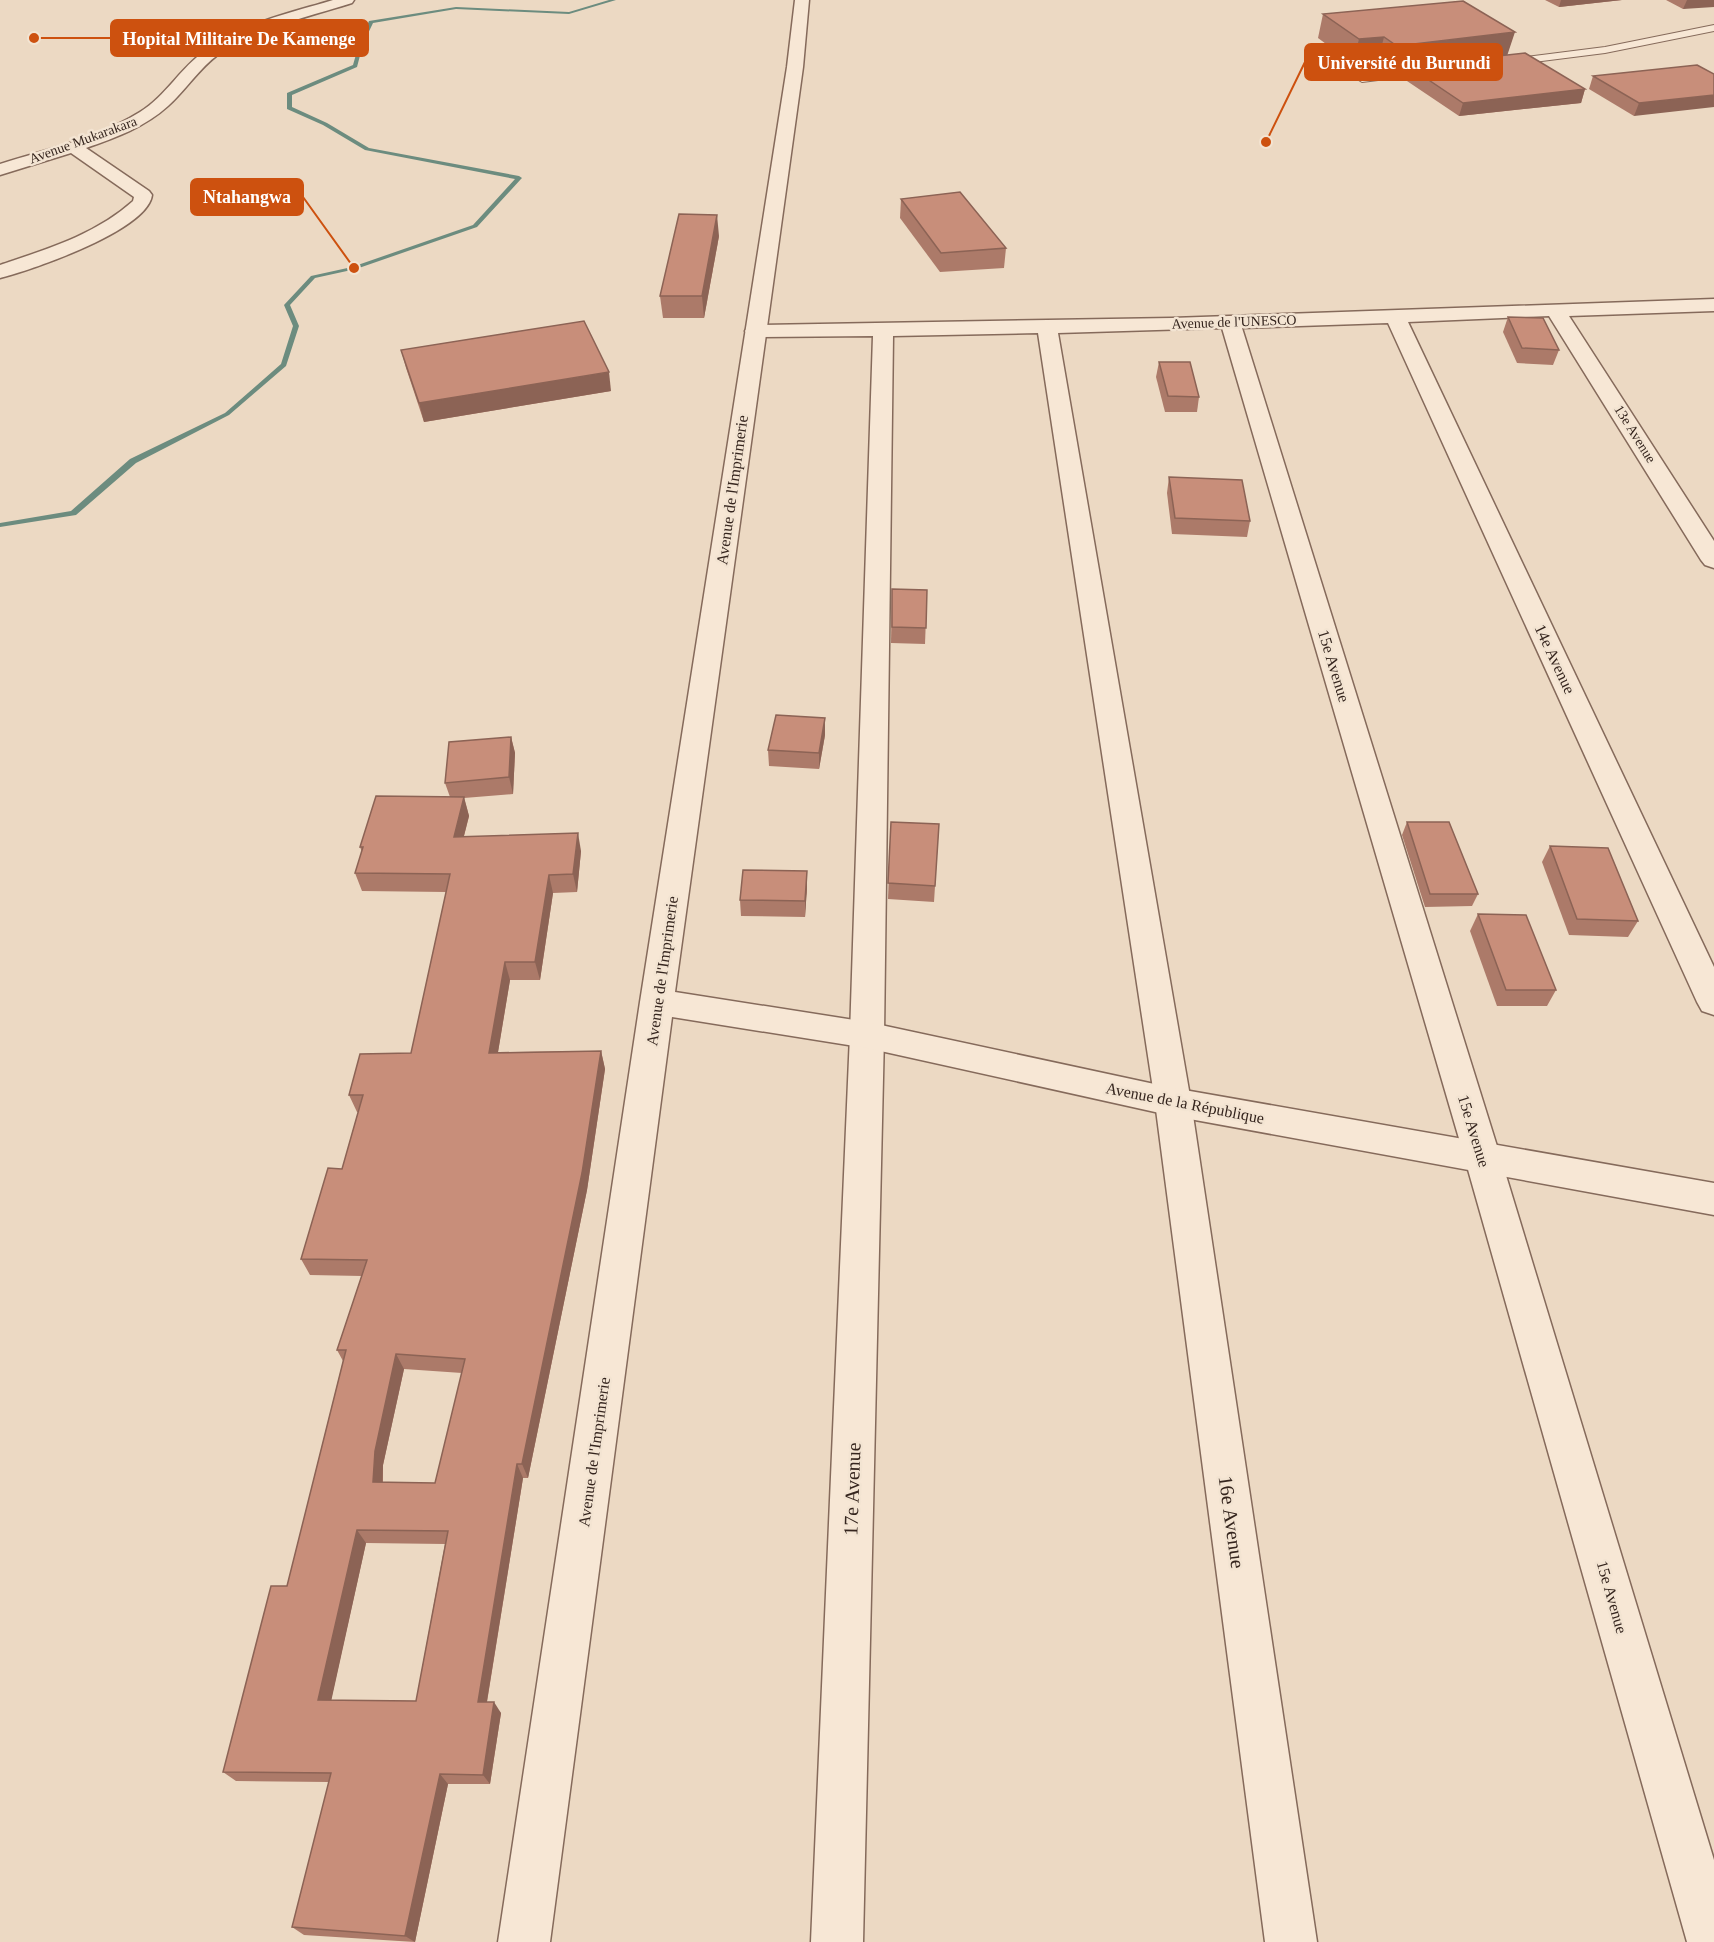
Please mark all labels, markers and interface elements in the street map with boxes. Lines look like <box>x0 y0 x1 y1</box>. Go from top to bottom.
callout: Hopital Militaire De Kamenge <box>111 20 368 56</box>
text: Hopital Militaire De Kamenge <box>122 29 356 49</box>
callout: Université du Burundi <box>1305 44 1502 80</box>
text: Université du Burundi <box>1317 53 1491 73</box>
street label: Avenue Mukarakara <box>27 113 140 166</box>
callout: Ntahangwa <box>191 179 303 215</box>
text: Ntahangwa <box>203 187 291 207</box>
street label: Avenue de l'UNESCO <box>1171 312 1297 332</box>
street label: 13e Avenue <box>1611 402 1659 466</box>
street label: Avenue de l'Imprimerie <box>713 414 752 566</box>
street label: 14e Avenue <box>1531 622 1579 696</box>
street label: 15e Avenue <box>1315 628 1353 704</box>
street label: Avenue de l'Imprimerie <box>643 895 682 1047</box>
street label: Avenue de la République <box>1104 1079 1266 1128</box>
street label: 15e Avenue <box>1455 1093 1493 1169</box>
street label: Avenue de l'Imprimerie <box>575 1376 614 1528</box>
street label: 17e Avenue <box>839 1442 865 1536</box>
street label: 16e Avenue <box>1215 1474 1249 1570</box>
street label: 15e Avenue <box>1594 1559 1630 1635</box>

